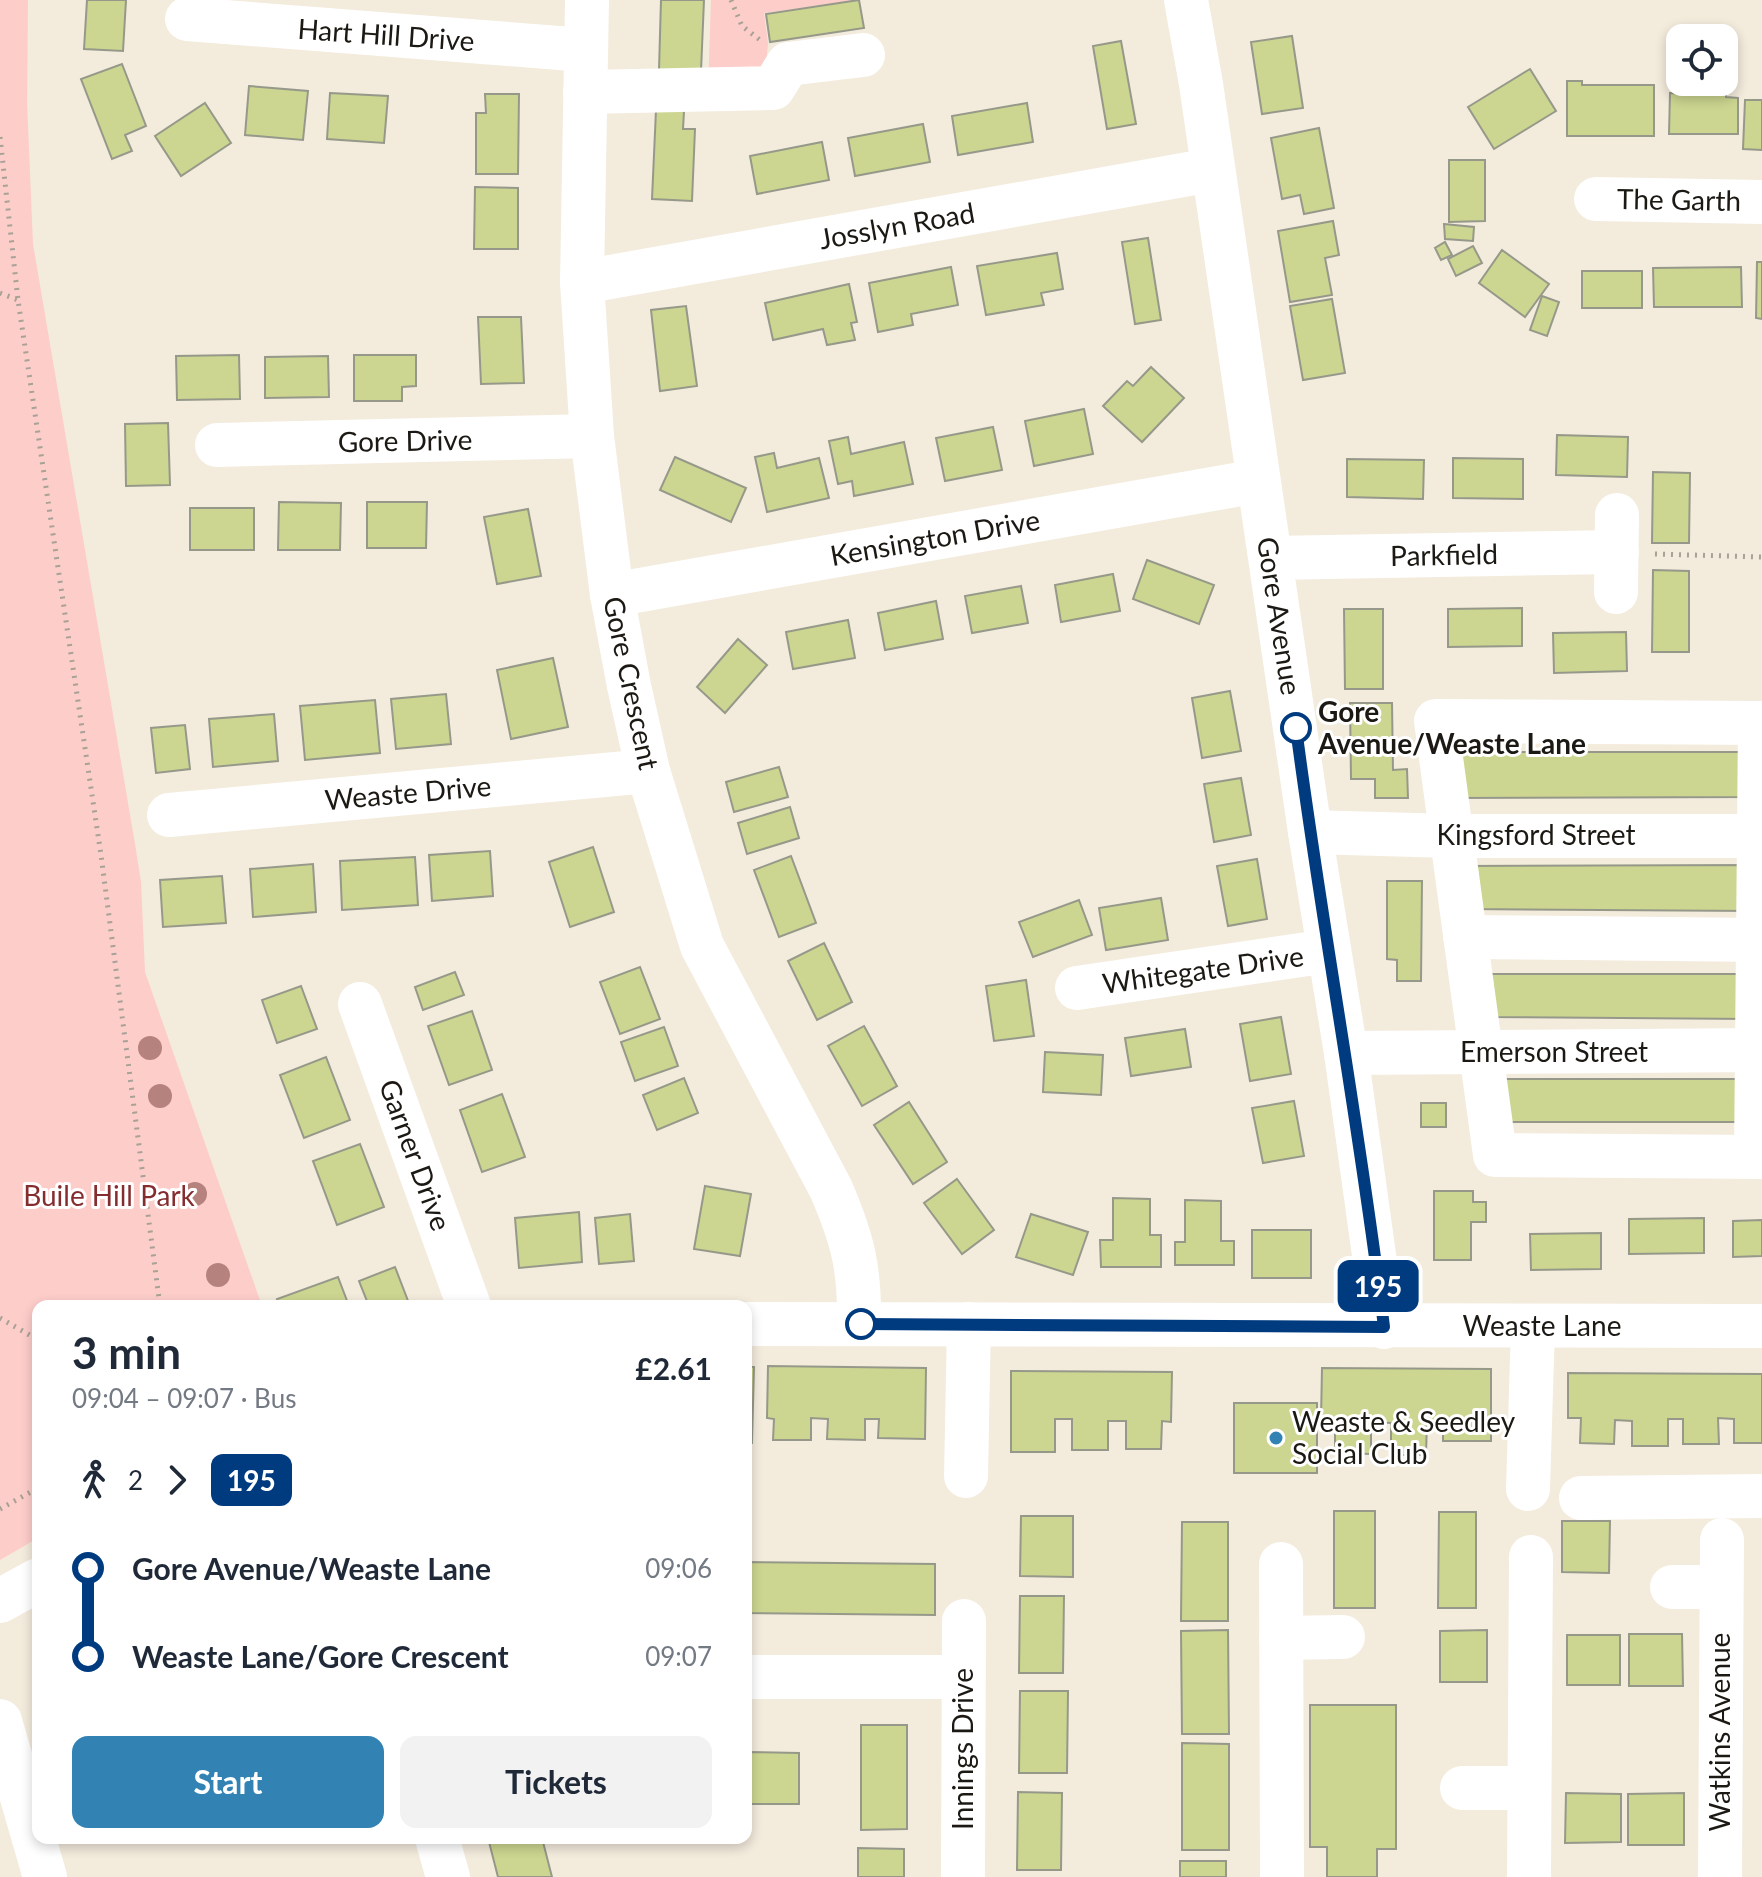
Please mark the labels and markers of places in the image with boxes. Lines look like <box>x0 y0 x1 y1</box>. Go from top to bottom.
place label: Gore Avenue/Weaste Lane <box>1317 694 1586 760</box>
marker: Gore Avenue/Weaste Lane <box>1281 713 1311 743</box>
unlabelled marker <box>846 1309 876 1339</box>
place label: Weaste & Seedley Social Club <box>1292 1404 1516 1470</box>
marker: Weaste & Seedley Social Club <box>1267 1429 1285 1447</box>

